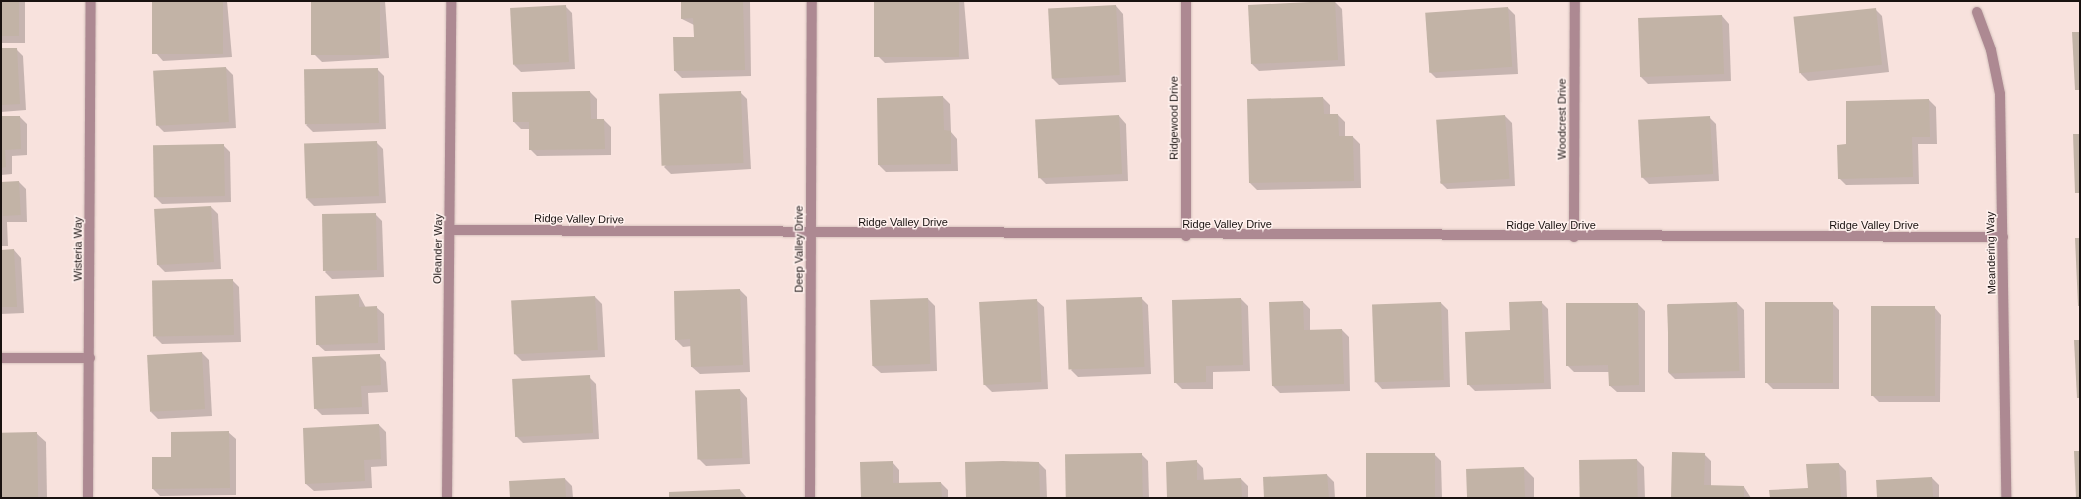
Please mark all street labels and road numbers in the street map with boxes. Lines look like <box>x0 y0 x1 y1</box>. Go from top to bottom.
street label: Ridgewood Drive <box>1167 76 1181 160</box>
street label: Woodcrest Drive <box>1555 78 1569 160</box>
street label: Deep Valley Drive <box>792 205 806 293</box>
street label: Ridge Valley Drive <box>534 212 624 226</box>
street label: Meandering Way <box>1984 212 1998 294</box>
street label: Oleander Way <box>431 214 445 284</box>
street label: Ridge Valley Drive <box>858 215 948 229</box>
street label: Wisteria Way <box>71 217 85 281</box>
street label: Ridge Valley Drive <box>1182 217 1272 231</box>
street label: Ridge Valley Drive <box>1506 218 1596 232</box>
street label: Ridge Valley Drive <box>1829 218 1919 232</box>

